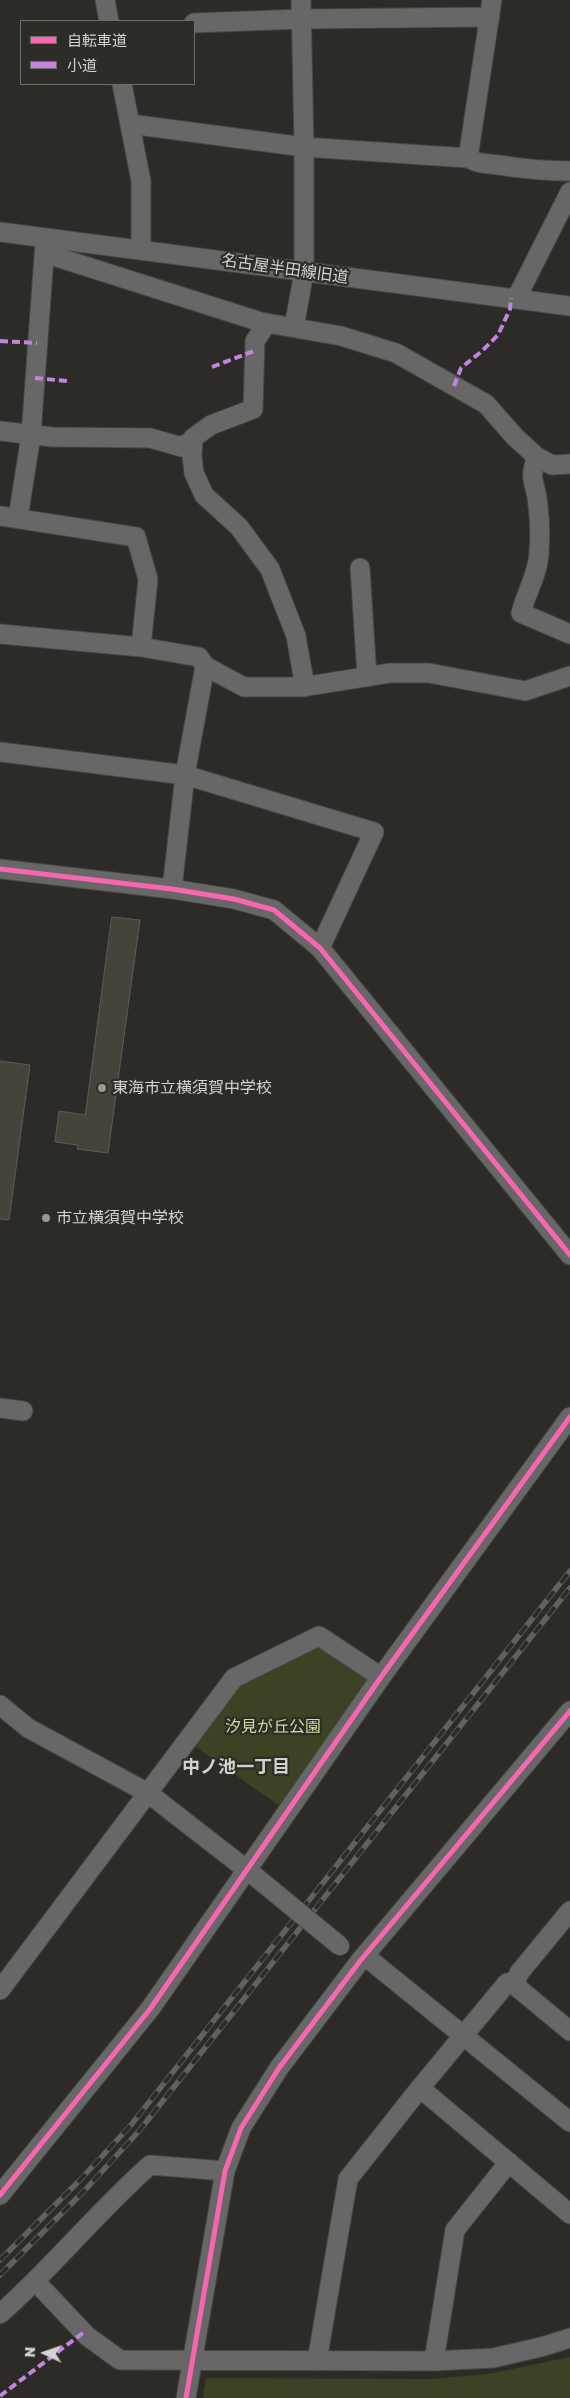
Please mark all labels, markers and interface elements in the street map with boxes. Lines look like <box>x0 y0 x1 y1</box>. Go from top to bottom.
legend <box>20 20 195 85</box>
text: 自転車道 <box>67 31 127 49</box>
text: 小道 <box>67 56 97 74</box>
street label: 名古屋半田線旧道 <box>220 251 350 287</box>
place label: 東海市立横須賀中学校 <box>112 1078 272 1098</box>
marker: 東海市立横須賀中学校 <box>96 1082 108 1094</box>
place label: 市立横須賀中学校 <box>56 1208 184 1228</box>
marker: 市立横須賀中学校 <box>40 1212 52 1224</box>
park label: 汐見が丘公園 <box>225 1717 321 1737</box>
district label: 中ノ池一丁目 <box>182 1756 290 1778</box>
north arrow <box>20 2328 70 2378</box>
text: N <box>21 2346 38 2358</box>

